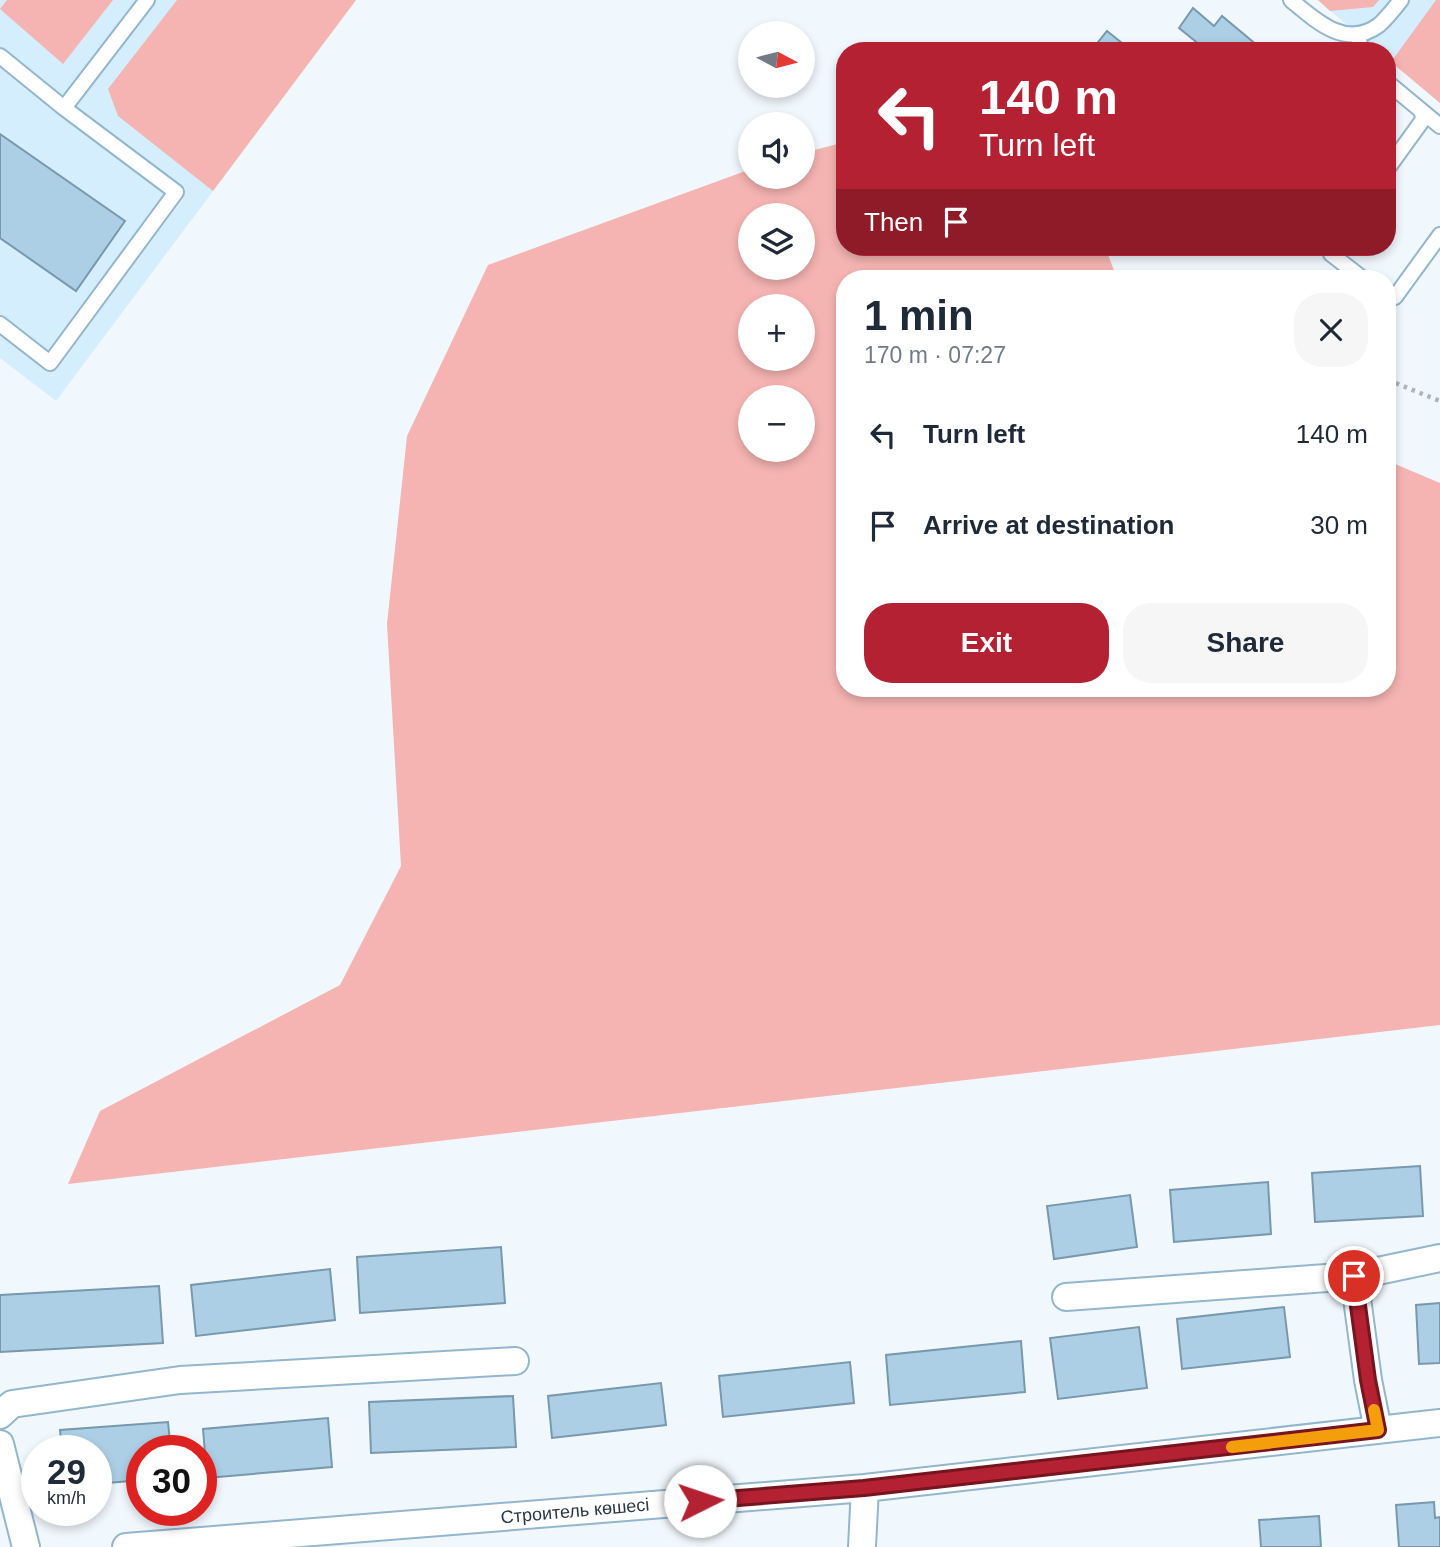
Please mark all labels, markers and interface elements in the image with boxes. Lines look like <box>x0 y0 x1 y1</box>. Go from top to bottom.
north arrow <box>738 21 816 98</box>
map controls <box>738 21 815 462</box>
icon: left <box>864 70 955 161</box>
text: 140 m <box>979 70 1118 124</box>
button: sound <box>738 112 815 189</box>
text: Turn left <box>979 127 1095 163</box>
button: layers <box>738 203 815 280</box>
icon: arrive <box>937 203 975 241</box>
text: Then <box>864 207 923 237</box>
text: 1 min <box>864 292 974 339</box>
button: close <box>1294 293 1368 367</box>
button: + <box>738 294 815 371</box>
text: 170 m · 07:27 <box>864 342 1006 368</box>
button: − <box>738 385 815 462</box>
icon: left <box>864 416 902 454</box>
text: Turn left <box>923 419 1025 449</box>
text: 140 m <box>1296 419 1368 449</box>
icon: arrive <box>864 507 902 545</box>
text: Arrive at destination <box>923 510 1174 540</box>
text: 30 m <box>1310 510 1368 540</box>
button: Exit <box>864 603 1109 683</box>
button: Share <box>1123 603 1368 683</box>
pin <box>1324 1246 1384 1306</box>
icon: arrive <box>1335 1257 1373 1295</box>
speed limit sign: 30 <box>126 1435 217 1526</box>
text: 29 <box>47 1452 86 1491</box>
position arrow <box>663 1464 737 1538</box>
text: km/h <box>47 1488 86 1508</box>
street label: Строитель көшесі <box>500 1495 650 1527</box>

